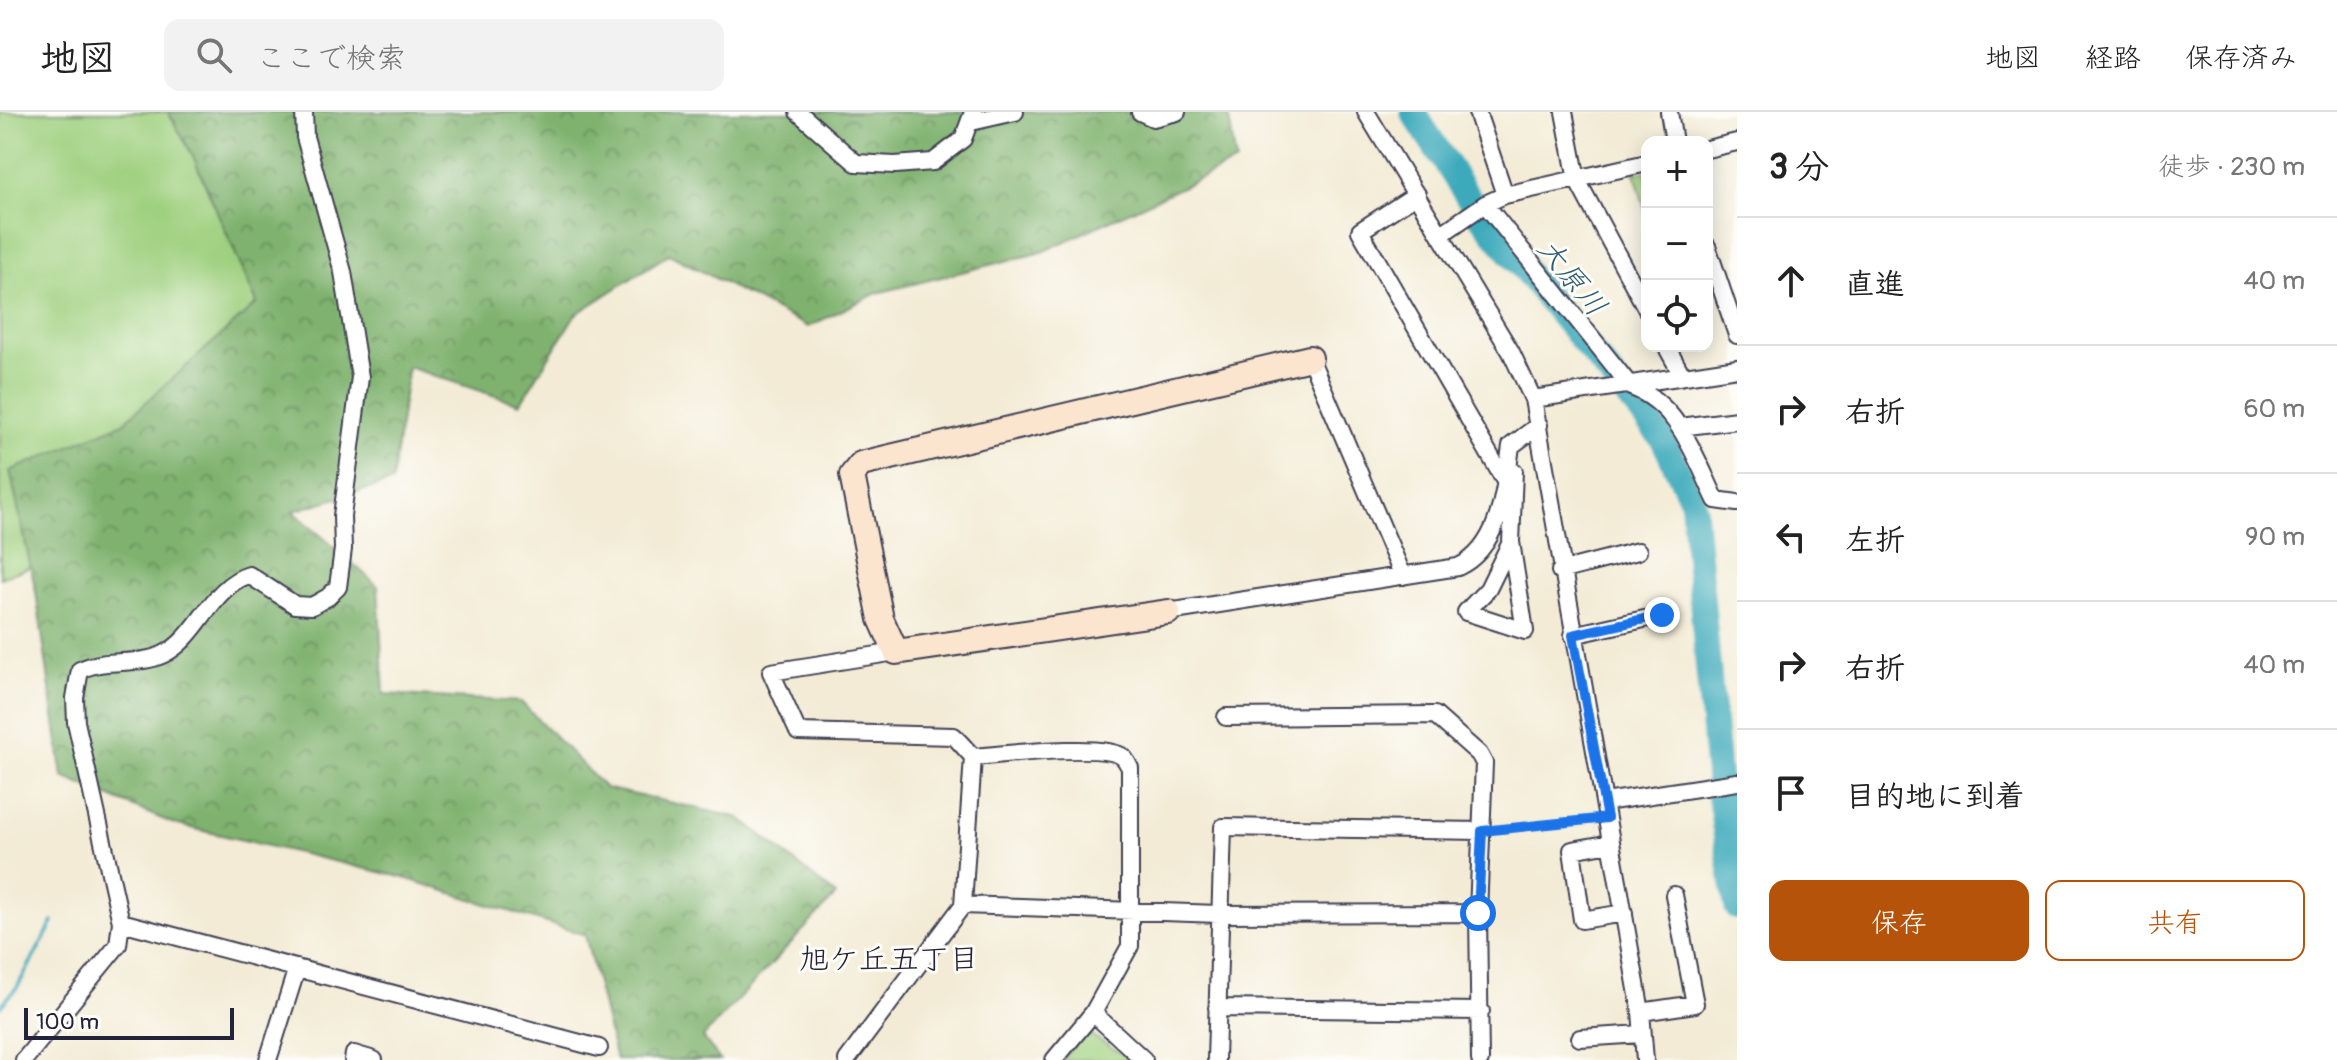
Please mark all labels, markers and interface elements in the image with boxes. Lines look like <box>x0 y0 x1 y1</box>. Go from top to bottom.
search box <box>164 19 724 91</box>
icon: search <box>192 33 236 77</box>
text: 地図 <box>40 35 116 83</box>
text: ここで検索 <box>256 40 406 77</box>
text: 地図 <box>1985 41 2041 76</box>
text: 経路 <box>2085 41 2141 76</box>
text: 保存済み <box>2185 41 2297 76</box>
map controls <box>1641 136 1713 352</box>
button: + <box>1641 136 1713 208</box>
text: 3 分 <box>1769 146 1829 189</box>
text: 徒歩 · 230 m <box>2159 151 2305 183</box>
button: − <box>1641 208 1713 280</box>
water label: 大原川 <box>1529 231 1614 324</box>
icon: ahead <box>1769 259 1813 303</box>
text: 40 m <box>2243 265 2305 297</box>
text: 直進 <box>1845 266 1905 303</box>
button: locate <box>1641 280 1713 352</box>
icon: right <box>1769 387 1813 431</box>
text: 60 m <box>2243 393 2305 425</box>
text: 右折 <box>1845 394 1905 431</box>
icon: left <box>1769 515 1813 559</box>
text: 90 m <box>2245 521 2305 553</box>
text: 左折 <box>1845 522 1905 559</box>
route end <box>1644 597 1680 633</box>
icon: right <box>1769 643 1813 687</box>
text: 40 m <box>2243 649 2305 681</box>
text: 右折 <box>1845 650 1905 687</box>
icon: arrive <box>1769 771 1813 815</box>
text: 目的地に到着 <box>1845 778 2025 815</box>
button: 保存 <box>1769 880 2029 961</box>
button: 共有 <box>2045 880 2305 961</box>
route start <box>1460 895 1496 931</box>
district label: 旭ケ丘五丁目 <box>799 941 979 978</box>
scale bar <box>24 1004 234 1040</box>
text: 100 m <box>36 1008 99 1036</box>

